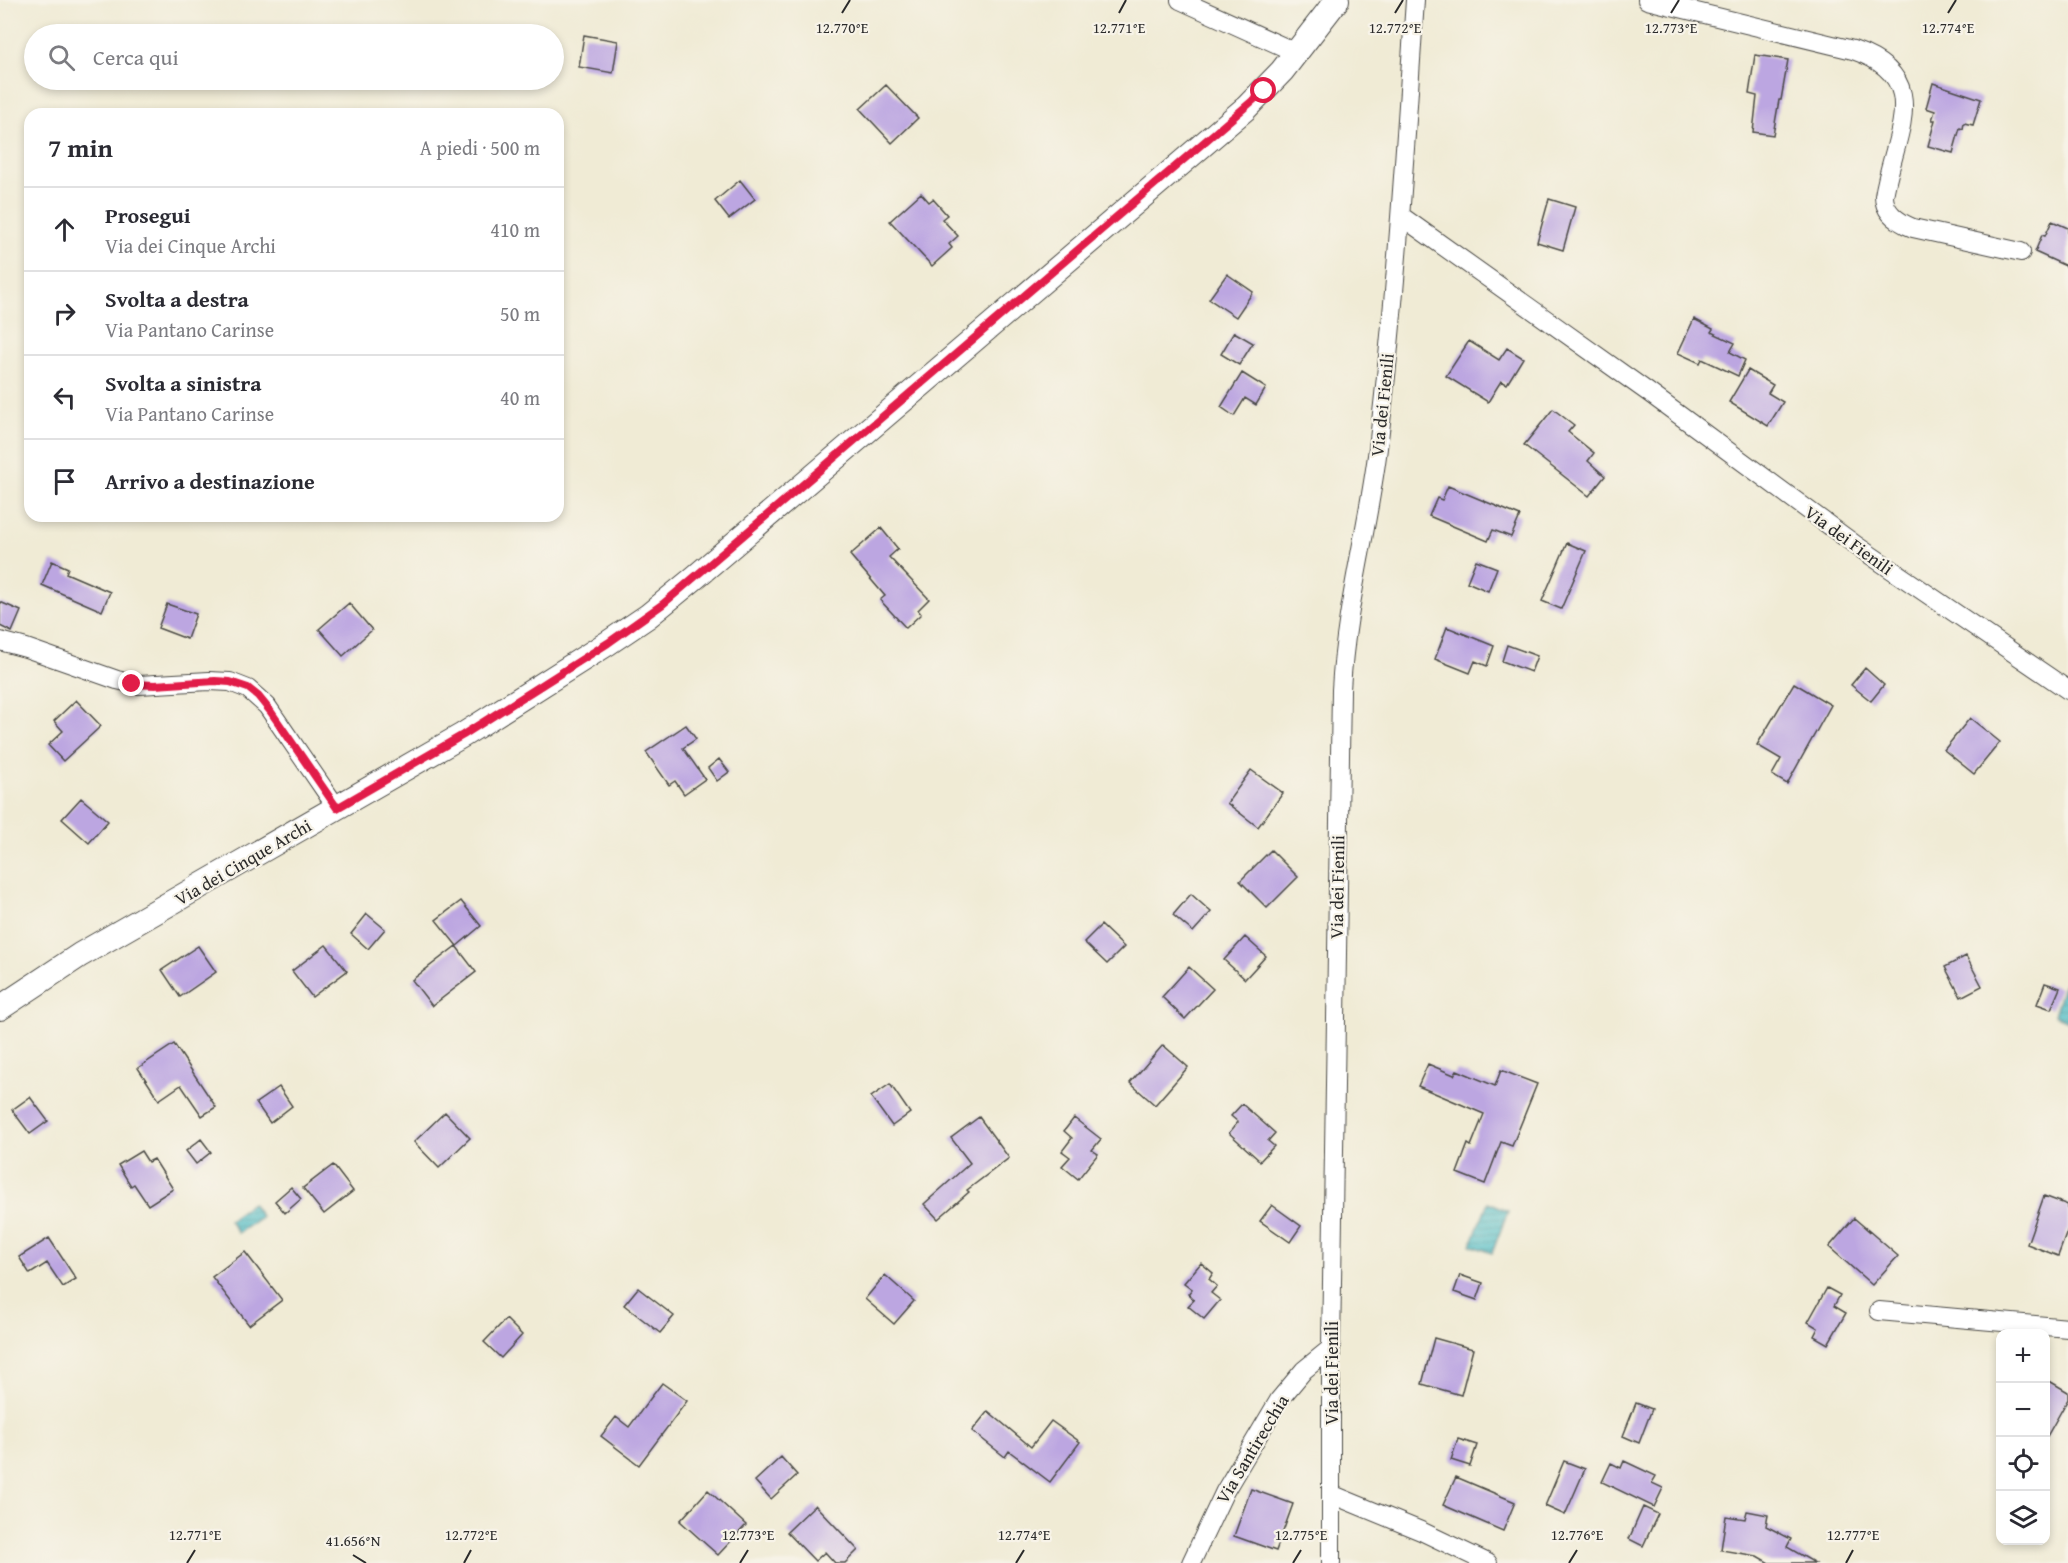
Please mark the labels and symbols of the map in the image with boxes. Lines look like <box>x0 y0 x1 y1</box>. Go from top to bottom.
text: 12.770°E <box>816 17 869 38</box>
text: 12.771°E <box>1093 17 1146 38</box>
text: 12.772°E <box>1369 17 1422 38</box>
text: 12.773°E <box>1645 17 1698 38</box>
text: 12.774°E <box>1922 17 1975 38</box>
route start <box>1250 77 1276 103</box>
street label: Via dei Fienili <box>1363 352 1401 458</box>
street label: Via dei Fienili <box>1799 499 1899 581</box>
route end <box>118 670 144 696</box>
street label: Via dei Cinque Archi <box>170 812 316 912</box>
street label: Via dei Fienili <box>1323 835 1351 939</box>
street label: Via dei Fienili <box>1318 1321 1345 1425</box>
street label: Via Santirecchia <box>1209 1389 1296 1509</box>
text: 12.771°E <box>169 1524 222 1545</box>
text: 12.772°E <box>445 1524 498 1545</box>
text: 12.773°E <box>722 1524 775 1545</box>
text: 12.774°E <box>998 1524 1051 1545</box>
text: 12.775°E <box>1275 1524 1328 1545</box>
text: 12.776°E <box>1551 1524 1604 1545</box>
text: 12.777°E <box>1827 1524 1880 1545</box>
text: 41.656°N <box>326 1530 381 1551</box>

